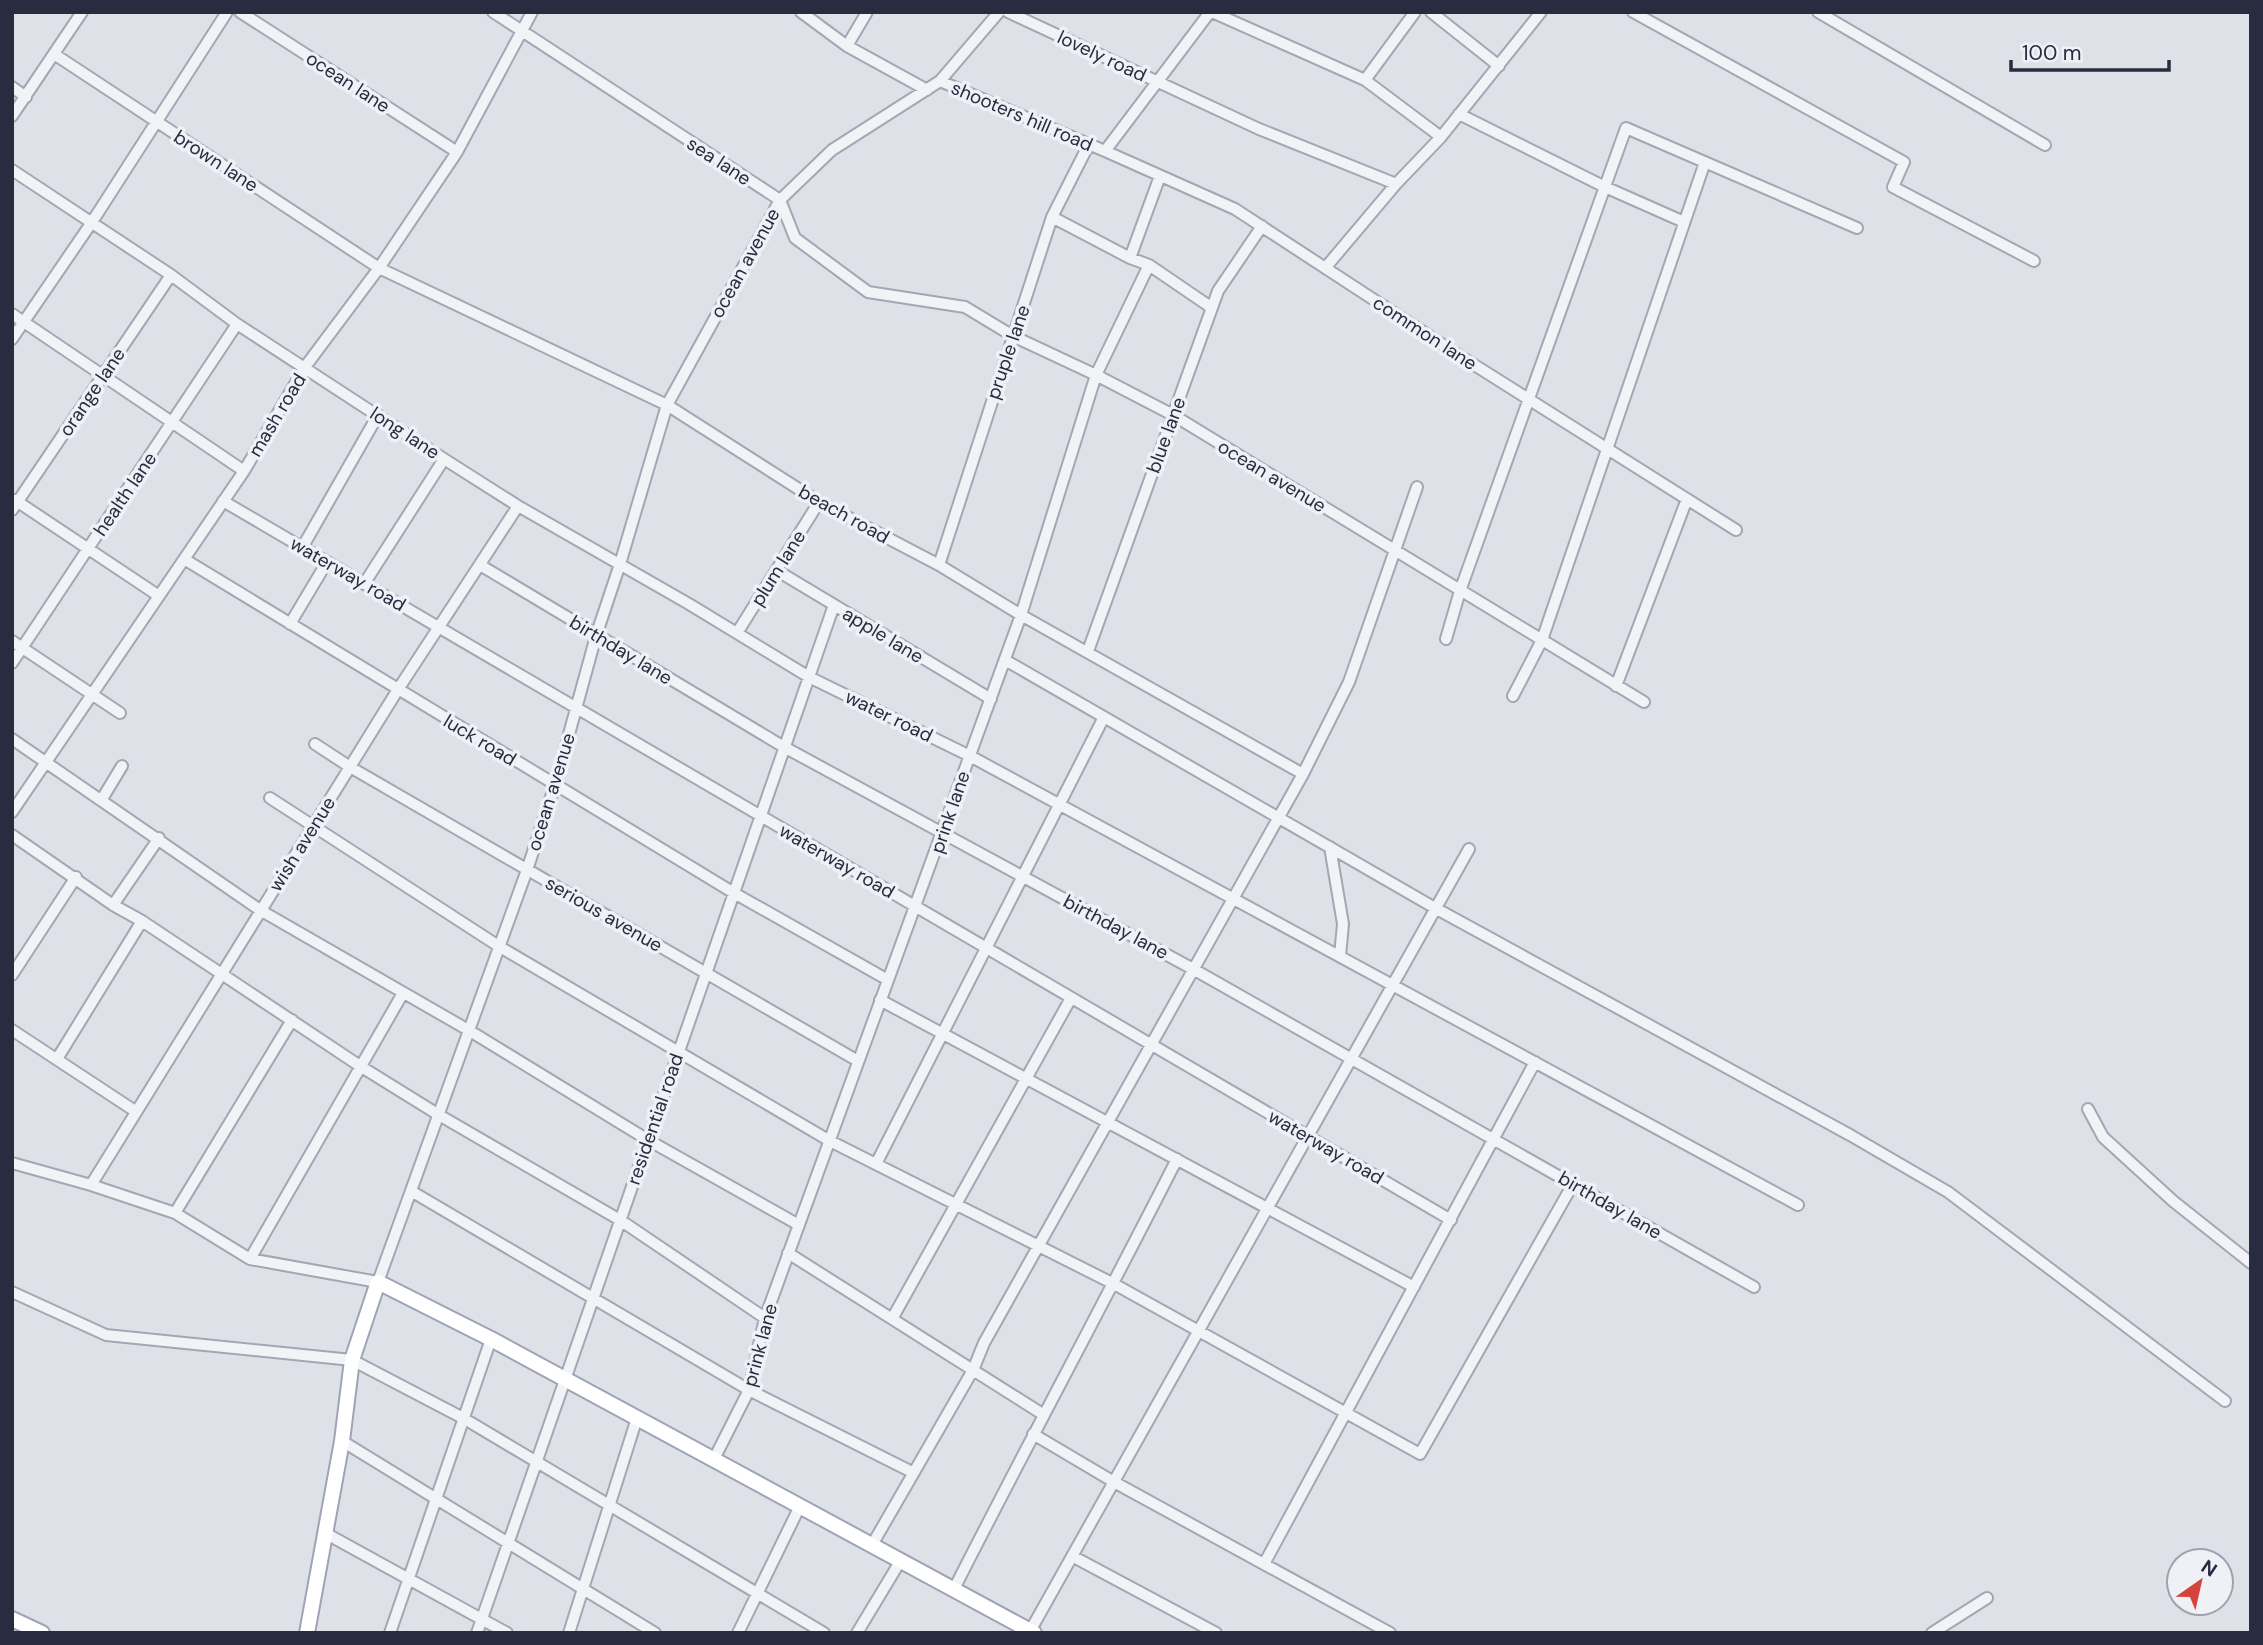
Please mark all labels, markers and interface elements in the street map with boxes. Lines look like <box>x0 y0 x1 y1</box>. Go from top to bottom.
street label: lovely road <box>1053 25 1151 87</box>
scale bar <box>2011 28 2168 72</box>
text: 100 m <box>2022 39 2082 67</box>
street label: ocean lane <box>301 46 395 118</box>
street label: shooters hill road <box>947 75 1097 157</box>
street label: brown lane <box>169 124 263 198</box>
street label: sea lane <box>682 131 756 191</box>
street label: ocean avenue <box>704 204 786 322</box>
street label: common lane <box>1368 290 1482 376</box>
street label: pruple lane <box>980 302 1036 402</box>
street label: orange lane <box>53 343 131 441</box>
street label: mash road <box>242 369 312 461</box>
street label: blue lane <box>1141 394 1191 476</box>
street label: long lane <box>365 401 445 465</box>
street label: ocean avenue <box>1213 434 1331 518</box>
street label: health lane <box>88 447 162 541</box>
street label: beach road <box>794 479 894 549</box>
street label: plum lane <box>745 525 811 611</box>
street label: waterway road <box>286 531 410 617</box>
street label: apple lane <box>838 601 928 669</box>
street label: birthday lane <box>565 609 677 691</box>
street label: water road <box>841 684 937 748</box>
street label: luck road <box>439 708 521 772</box>
street label: ocean avenue <box>521 730 581 854</box>
street label: prink lane <box>924 768 976 856</box>
street label: wish avenue <box>263 792 341 896</box>
street label: waterway road <box>775 818 899 904</box>
street label: serious avenue <box>541 870 667 958</box>
street label: birthday lane <box>1059 889 1173 965</box>
street label: residential road <box>621 1050 689 1188</box>
street label: waterway road <box>1264 1104 1388 1190</box>
street label: birthday lane <box>1554 1165 1666 1245</box>
street label: prink lane <box>737 1301 783 1389</box>
north arrow <box>2165 1547 2235 1617</box>
text: N <box>2196 1554 2222 1583</box>

